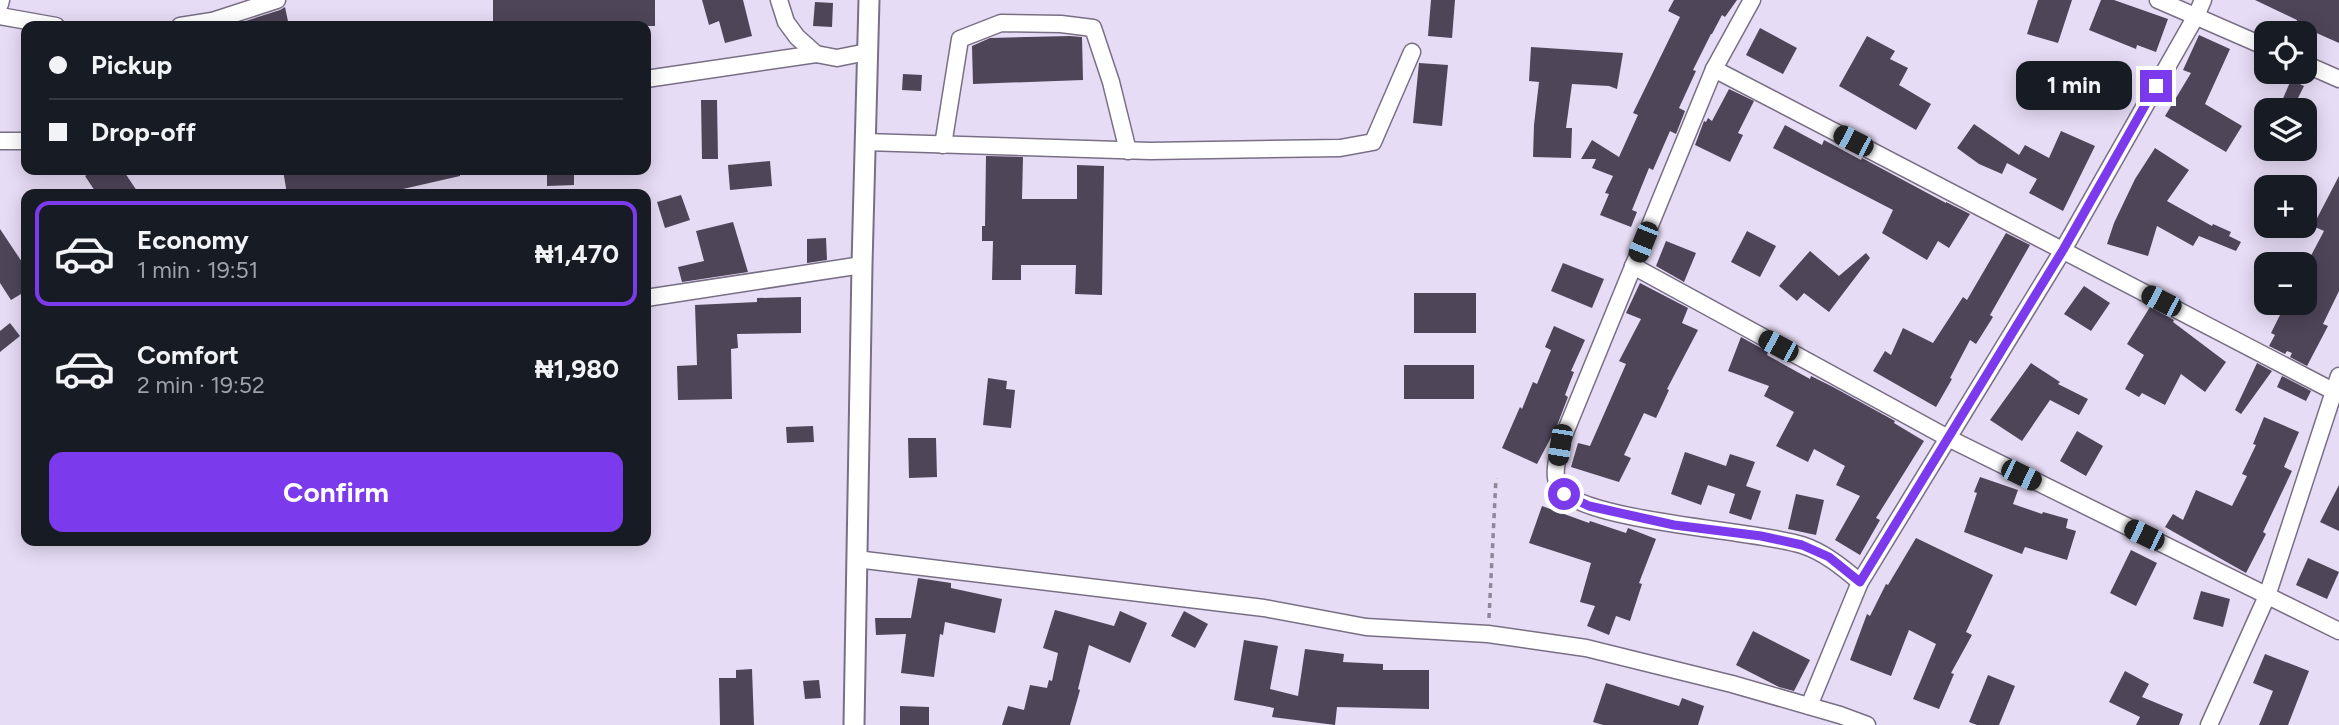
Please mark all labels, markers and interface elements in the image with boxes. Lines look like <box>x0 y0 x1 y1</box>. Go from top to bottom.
map controls <box>2254 21 2317 315</box>
button: locate <box>2254 21 2317 84</box>
text: Pickup <box>91 49 172 81</box>
callout: 1 min <box>2016 62 2132 110</box>
route end <box>2140 70 2172 102</box>
text: 1 min <box>2047 71 2101 99</box>
button: layers <box>2254 98 2317 161</box>
text: Drop-off <box>91 116 196 148</box>
car <box>1830 122 1877 160</box>
button: + <box>2254 175 2317 238</box>
car <box>1626 219 1661 265</box>
icon: car <box>53 222 116 285</box>
text: Economy <box>137 224 249 256</box>
text: ₦1,470 <box>535 238 619 270</box>
button: − <box>2254 252 2317 315</box>
text: 1 min · 19:51 <box>137 256 258 284</box>
car <box>2138 282 2185 320</box>
car <box>1755 327 1802 365</box>
icon: car <box>53 337 116 400</box>
text: Comfort <box>137 339 239 371</box>
text: ₦1,980 <box>535 353 619 385</box>
text: 2 min · 19:52 <box>137 371 265 399</box>
car <box>1547 423 1574 467</box>
button: Confirm <box>49 452 623 532</box>
car <box>1998 456 2045 494</box>
route start <box>1548 478 1580 510</box>
car <box>2121 516 2168 554</box>

